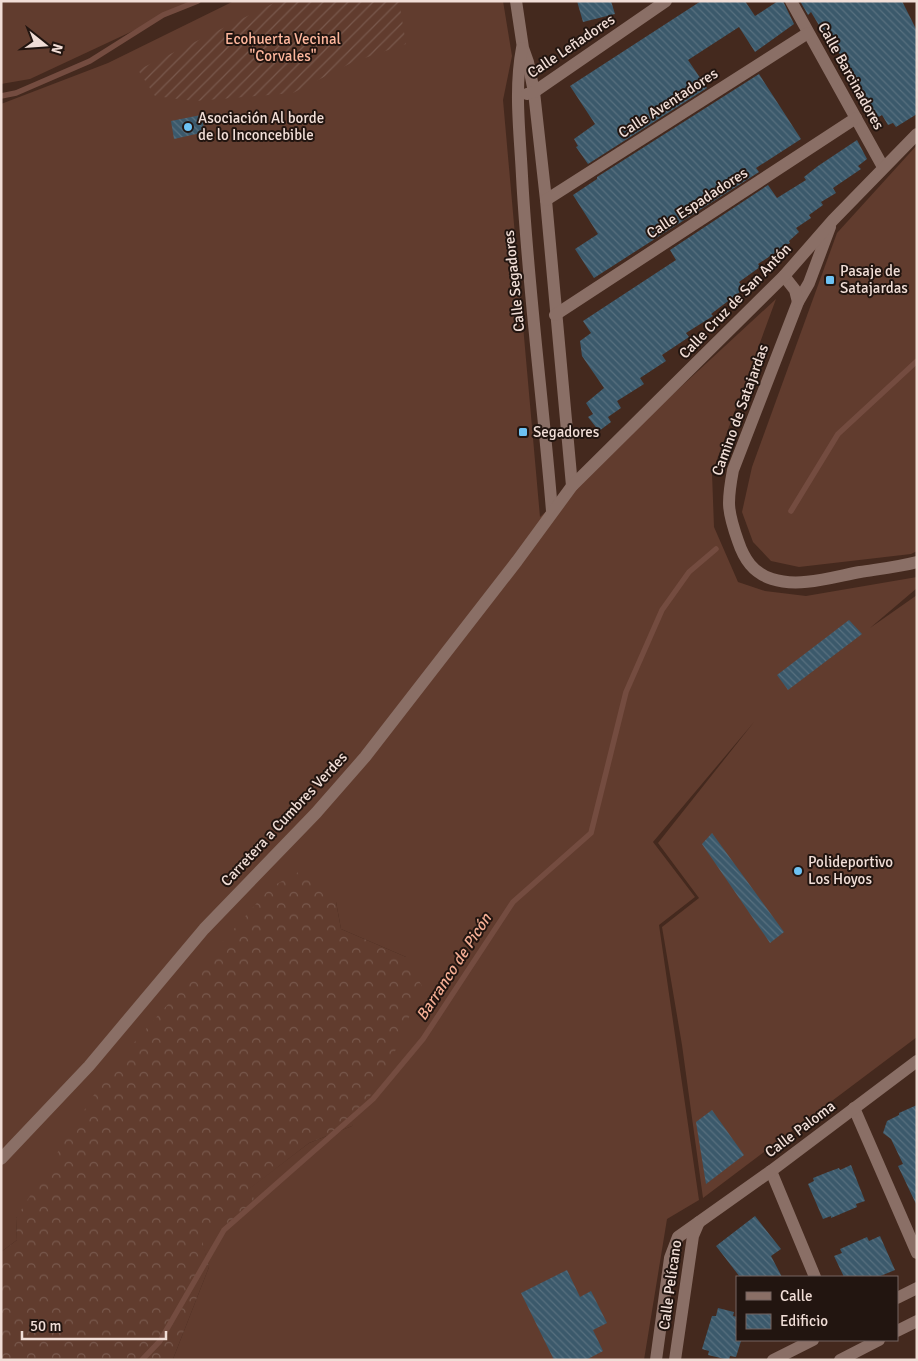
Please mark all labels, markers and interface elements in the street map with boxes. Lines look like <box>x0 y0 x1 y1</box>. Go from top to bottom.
street label: Calle Leñadores <box>524 10 619 82</box>
street label: Calle Barcinadores <box>814 19 888 133</box>
north arrow <box>20 20 70 70</box>
park label: Ecohuerta Vecinal "Corvales" <box>225 30 341 65</box>
text: N <box>47 42 67 56</box>
street label: Calle Aventadores <box>615 64 721 142</box>
place label: Asociación Al borde de lo Inconcebible <box>198 109 324 144</box>
marker: Asociación Al borde de lo Inconcebible <box>182 121 194 133</box>
street label: Calle Espadadores <box>643 163 751 242</box>
street label: Calle Segadores <box>500 229 528 333</box>
street label: Calle Cruz de San Antón <box>675 240 795 362</box>
place label: Pasaje de Satajardas <box>840 262 908 297</box>
marker: Pasaje de Satajardas <box>824 274 836 286</box>
street label: Camino de Satajardas <box>708 341 772 478</box>
place label: Segadores <box>533 423 600 441</box>
marker: Segadores <box>517 426 529 438</box>
street label: Carretera a Cumbres Verdes <box>217 748 351 890</box>
place label: Polideportivo Los Hoyos <box>808 853 893 888</box>
marker: Polideportivo Los Hoyos <box>792 865 804 877</box>
water label: Barranco de Picón <box>412 909 497 1024</box>
street label: Calle Paloma <box>761 1097 839 1161</box>
street label: Calle Pelícano <box>655 1239 685 1331</box>
legend <box>736 1276 898 1341</box>
text: Calle <box>780 1287 813 1305</box>
scale bar <box>22 1308 166 1340</box>
text: Edificio <box>780 1312 828 1330</box>
text: 50 m <box>30 1317 61 1335</box>

